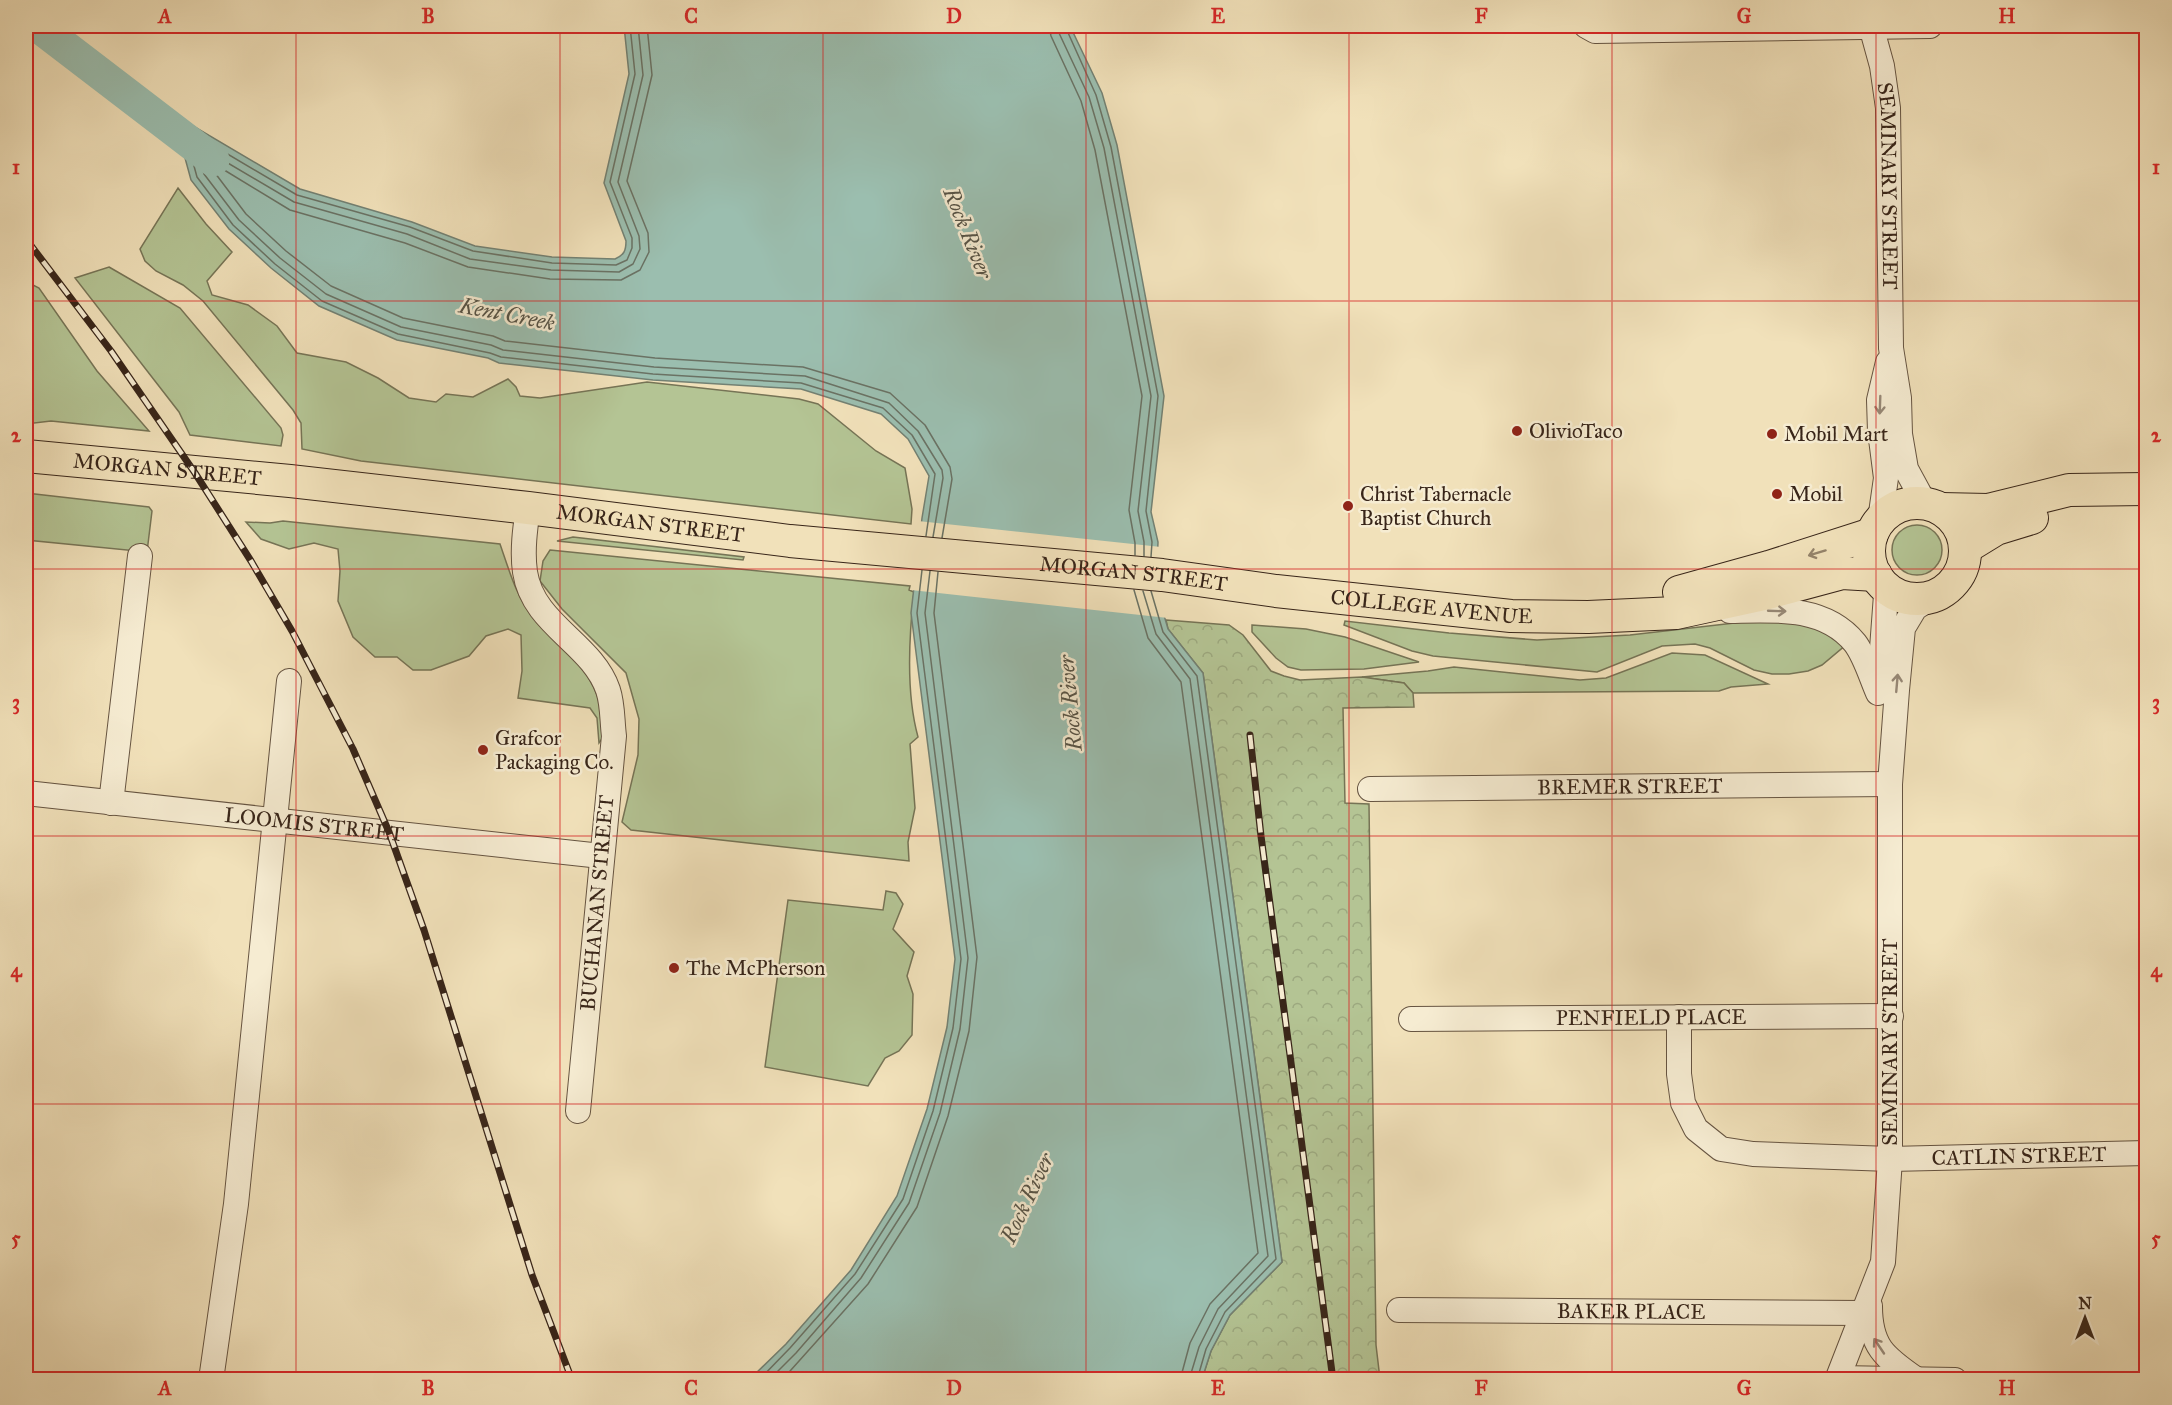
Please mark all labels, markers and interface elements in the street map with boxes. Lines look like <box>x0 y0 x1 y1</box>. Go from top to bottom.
text: A <box>156 4 172 28</box>
text: B <box>421 4 435 28</box>
text: C <box>684 4 698 28</box>
text: D <box>946 4 962 28</box>
text: E <box>1211 4 1226 28</box>
text: F <box>1474 4 1488 28</box>
text: G <box>1737 4 1752 28</box>
text: H <box>1998 4 2016 28</box>
street label: SEMINARY STREET <box>1871 81 1903 290</box>
text: 1 <box>12 155 20 179</box>
text: 1 <box>2152 155 2160 179</box>
water label: Rock River <box>937 183 999 284</box>
water label: Kent Creek <box>456 291 557 337</box>
one-way arrow <box>1874 395 1885 414</box>
place label: OlivioTaco <box>1529 418 1623 444</box>
place label: Mobil Mart <box>1784 421 1889 447</box>
text: 2 <box>11 423 22 447</box>
text: 2 <box>2151 423 2162 447</box>
marker: OlivioTaco <box>1510 424 1524 438</box>
marker: Mobil Mart <box>1765 427 1779 441</box>
street label: MORGAN STREET <box>72 448 263 491</box>
place label: Christ Tabernacle Baptist Church <box>1360 481 1512 531</box>
place label: Mobil <box>1789 481 1843 507</box>
marker: Mobil <box>1770 487 1784 501</box>
street label: MORGAN STREET <box>555 499 746 548</box>
marker: Christ Tabernacle Baptist Church <box>1341 499 1355 513</box>
one-way arrow <box>1808 548 1827 559</box>
street label: MORGAN STREET <box>1038 551 1229 597</box>
street label: COLLEGE AVENUE <box>1329 584 1533 630</box>
one-way arrow <box>1766 605 1786 616</box>
water label: Rock River <box>1052 652 1088 753</box>
one-way arrow <box>1892 674 1903 694</box>
text: 3 <box>12 690 20 715</box>
text: 3 <box>2152 690 2160 715</box>
place label: Grafcor Packaging Co. <box>495 725 614 775</box>
marker: Grafcor Packaging Co. <box>476 743 490 757</box>
street label: BREMER STREET <box>1537 773 1723 800</box>
street label: BUCHANAN STREET <box>575 794 619 1012</box>
street label: LOOMIS STREET <box>223 802 405 847</box>
street label: SEMINARY STREET <box>1877 938 1903 1146</box>
place label: The McPherson <box>686 955 825 981</box>
text: 4 <box>10 958 22 983</box>
text: 4 <box>2150 958 2162 983</box>
marker: The McPherson <box>667 961 681 975</box>
street label: PENFIELD PLACE <box>1556 1004 1746 1031</box>
street label: CATLIN STREET <box>1931 1141 2107 1171</box>
water label: Rock River <box>994 1147 1060 1248</box>
text: 5 <box>11 1226 21 1250</box>
text: 5 <box>2151 1226 2161 1250</box>
north arrow <box>2055 1288 2115 1348</box>
text: N <box>2078 1294 2092 1313</box>
street label: BAKER PLACE <box>1557 1298 1705 1325</box>
one-way arrow <box>1873 1338 1885 1354</box>
text: A <box>156 1376 172 1400</box>
text: B <box>421 1376 435 1400</box>
text: C <box>684 1376 698 1400</box>
text: D <box>946 1376 962 1400</box>
text: E <box>1211 1376 1226 1400</box>
text: F <box>1474 1376 1488 1400</box>
text: G <box>1737 1376 1752 1400</box>
text: H <box>1998 1376 2016 1400</box>

